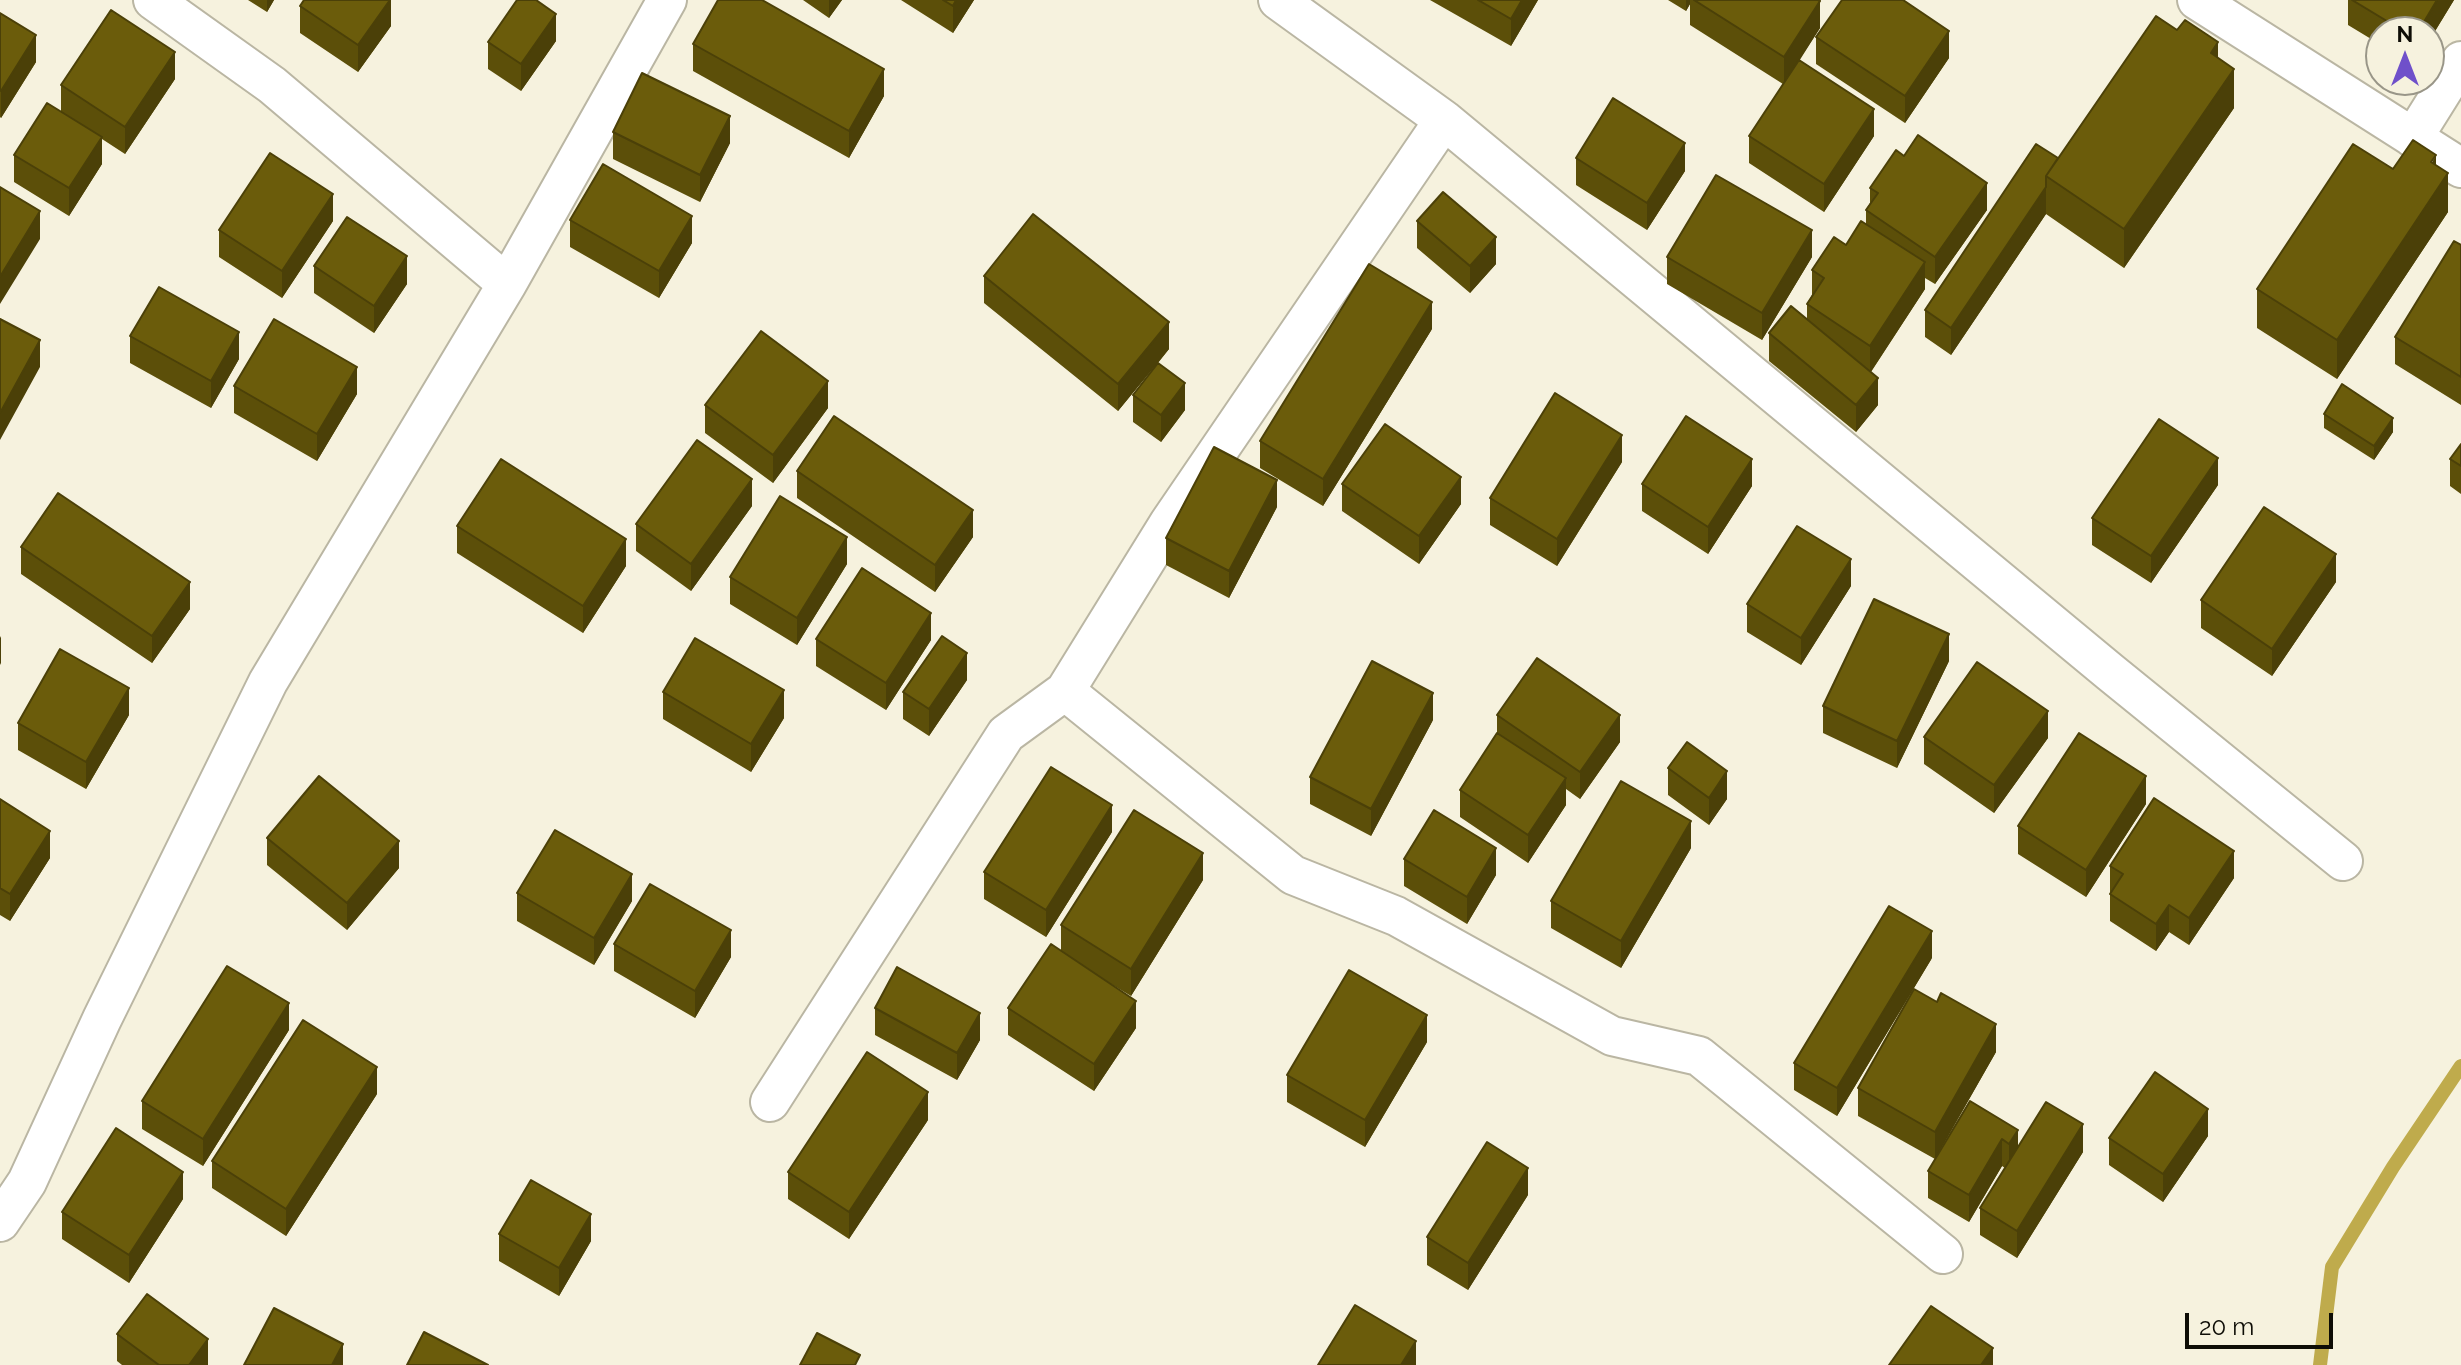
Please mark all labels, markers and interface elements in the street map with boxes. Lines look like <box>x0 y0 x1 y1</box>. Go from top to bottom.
north arrow <box>2365 16 2445 96</box>
text: N <box>2397 21 2413 47</box>
scale bar <box>2189 1297 2337 1347</box>
text: 20 m <box>2199 1312 2254 1341</box>

